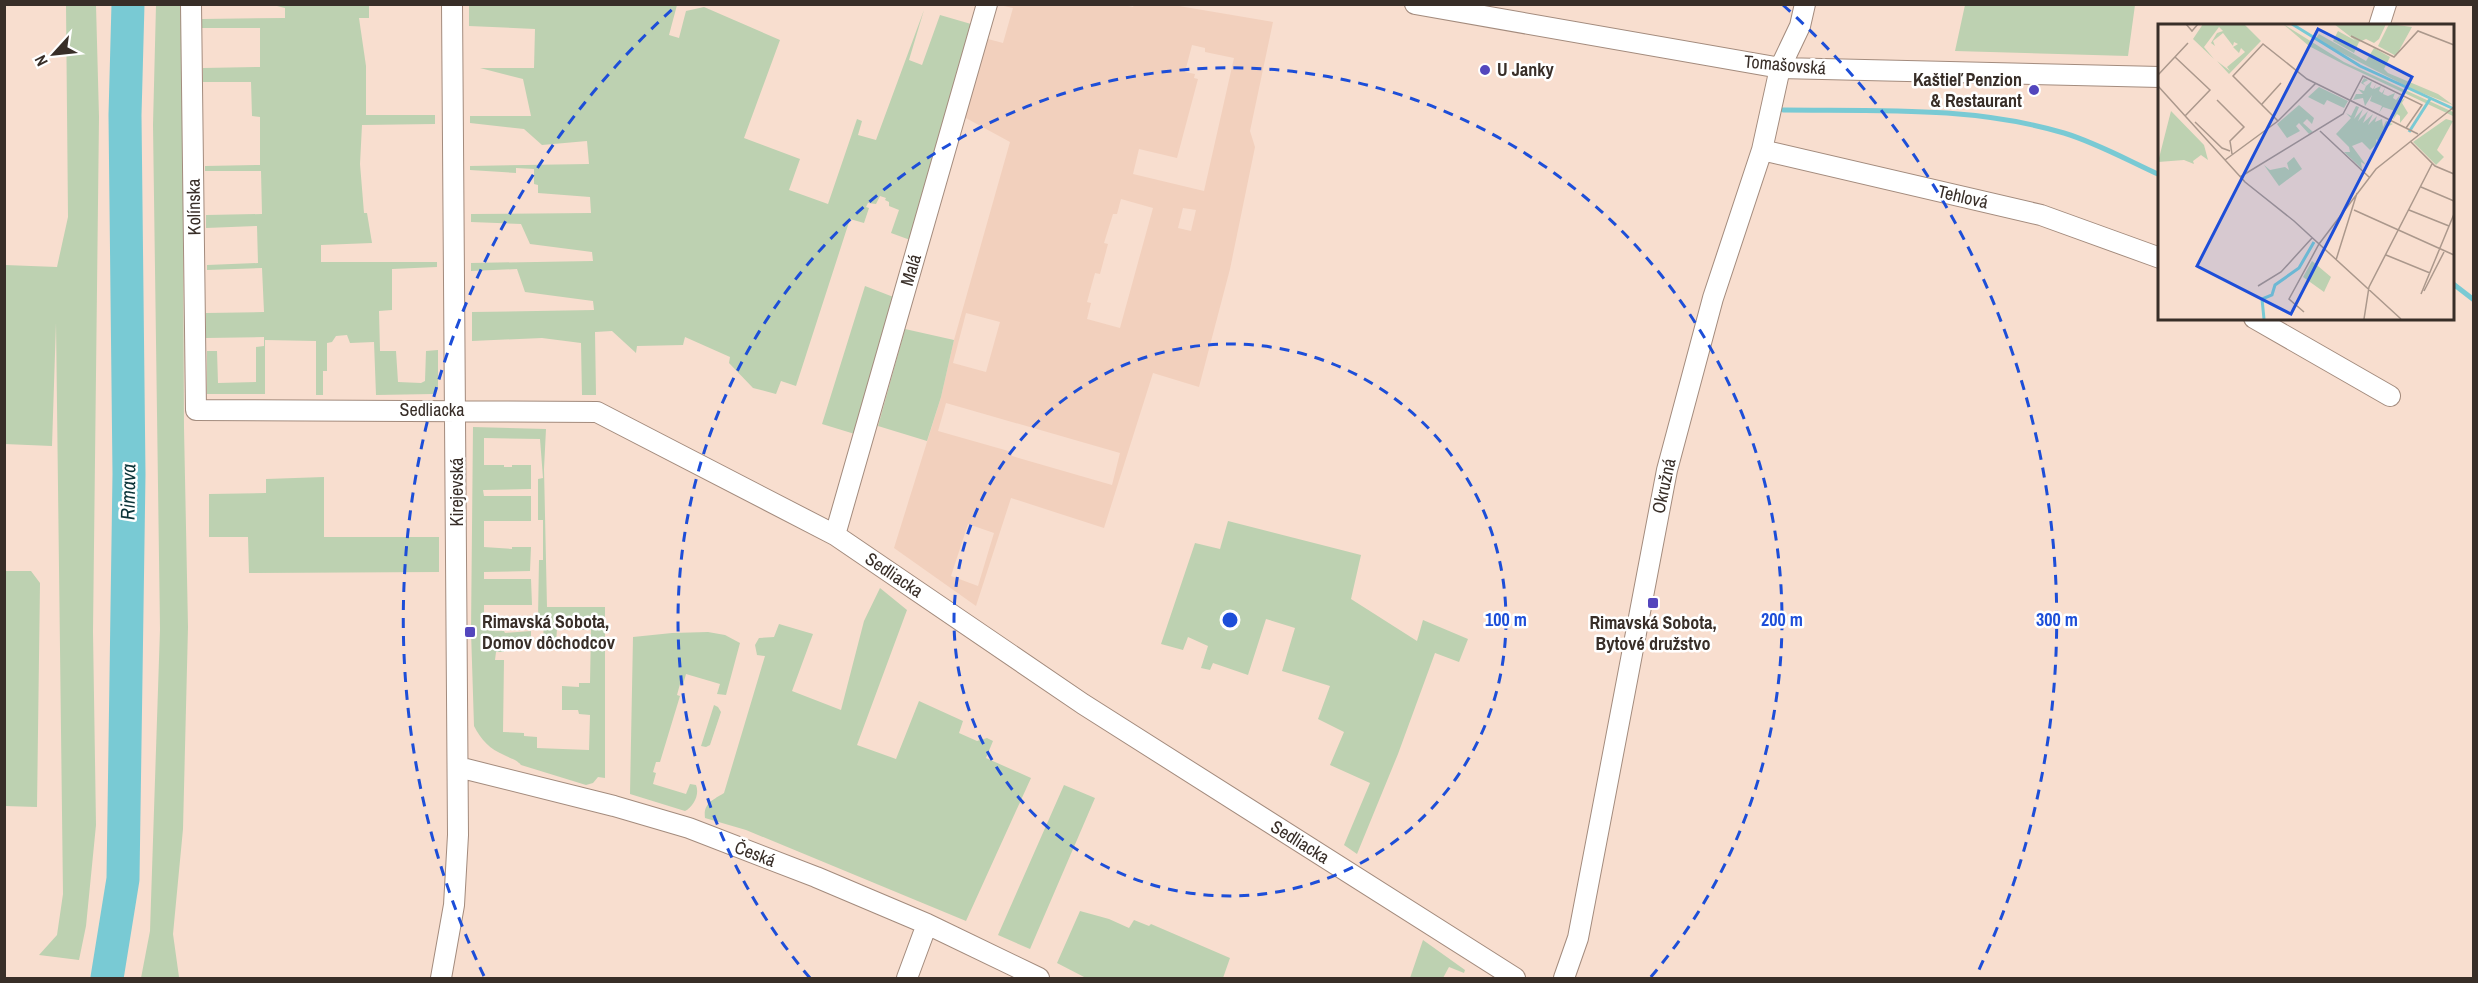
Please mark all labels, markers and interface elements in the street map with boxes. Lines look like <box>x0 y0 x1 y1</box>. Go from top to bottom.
north arrow <box>24 24 84 84</box>
inset map <box>2158 24 2454 320</box>
street label: Tomašovská <box>1743 48 1827 81</box>
text: N <box>29 52 53 70</box>
place label: U Janky <box>1497 57 1554 82</box>
marker: U Janky <box>1478 63 1492 77</box>
place label: Kaštieľ Penzion & Restaurant <box>1913 67 2022 113</box>
marker: Kaštieľ Penzion & Restaurant <box>2027 83 2041 97</box>
street label: Kolínska <box>181 178 206 236</box>
street label: Tehlová <box>1936 179 1991 214</box>
street label: Malá <box>894 251 927 289</box>
street label: Sedliacka <box>400 397 464 422</box>
street label: Okružná <box>1645 456 1682 516</box>
street label: Kirejevská <box>444 458 469 526</box>
water label: Rimava <box>114 464 141 520</box>
street label: Sedliacka <box>860 546 928 603</box>
marker: Rimavská Sobota, Bytové družstvo <box>1646 596 1660 610</box>
text: 100 m <box>1485 607 1527 632</box>
text: 200 m <box>1761 607 1803 632</box>
text: 300 m <box>2036 607 2078 632</box>
place label: Rimavská Sobota, Domov dôchodcov <box>482 609 616 655</box>
centre of rings <box>1220 610 1240 630</box>
place label: Rimavská Sobota, Bytové družstvo <box>1589 610 1717 656</box>
marker: Rimavská Sobota, Domov dôchodcov <box>463 625 477 639</box>
street label: Sedliacka <box>1266 814 1334 869</box>
street label: Česká <box>731 834 779 873</box>

